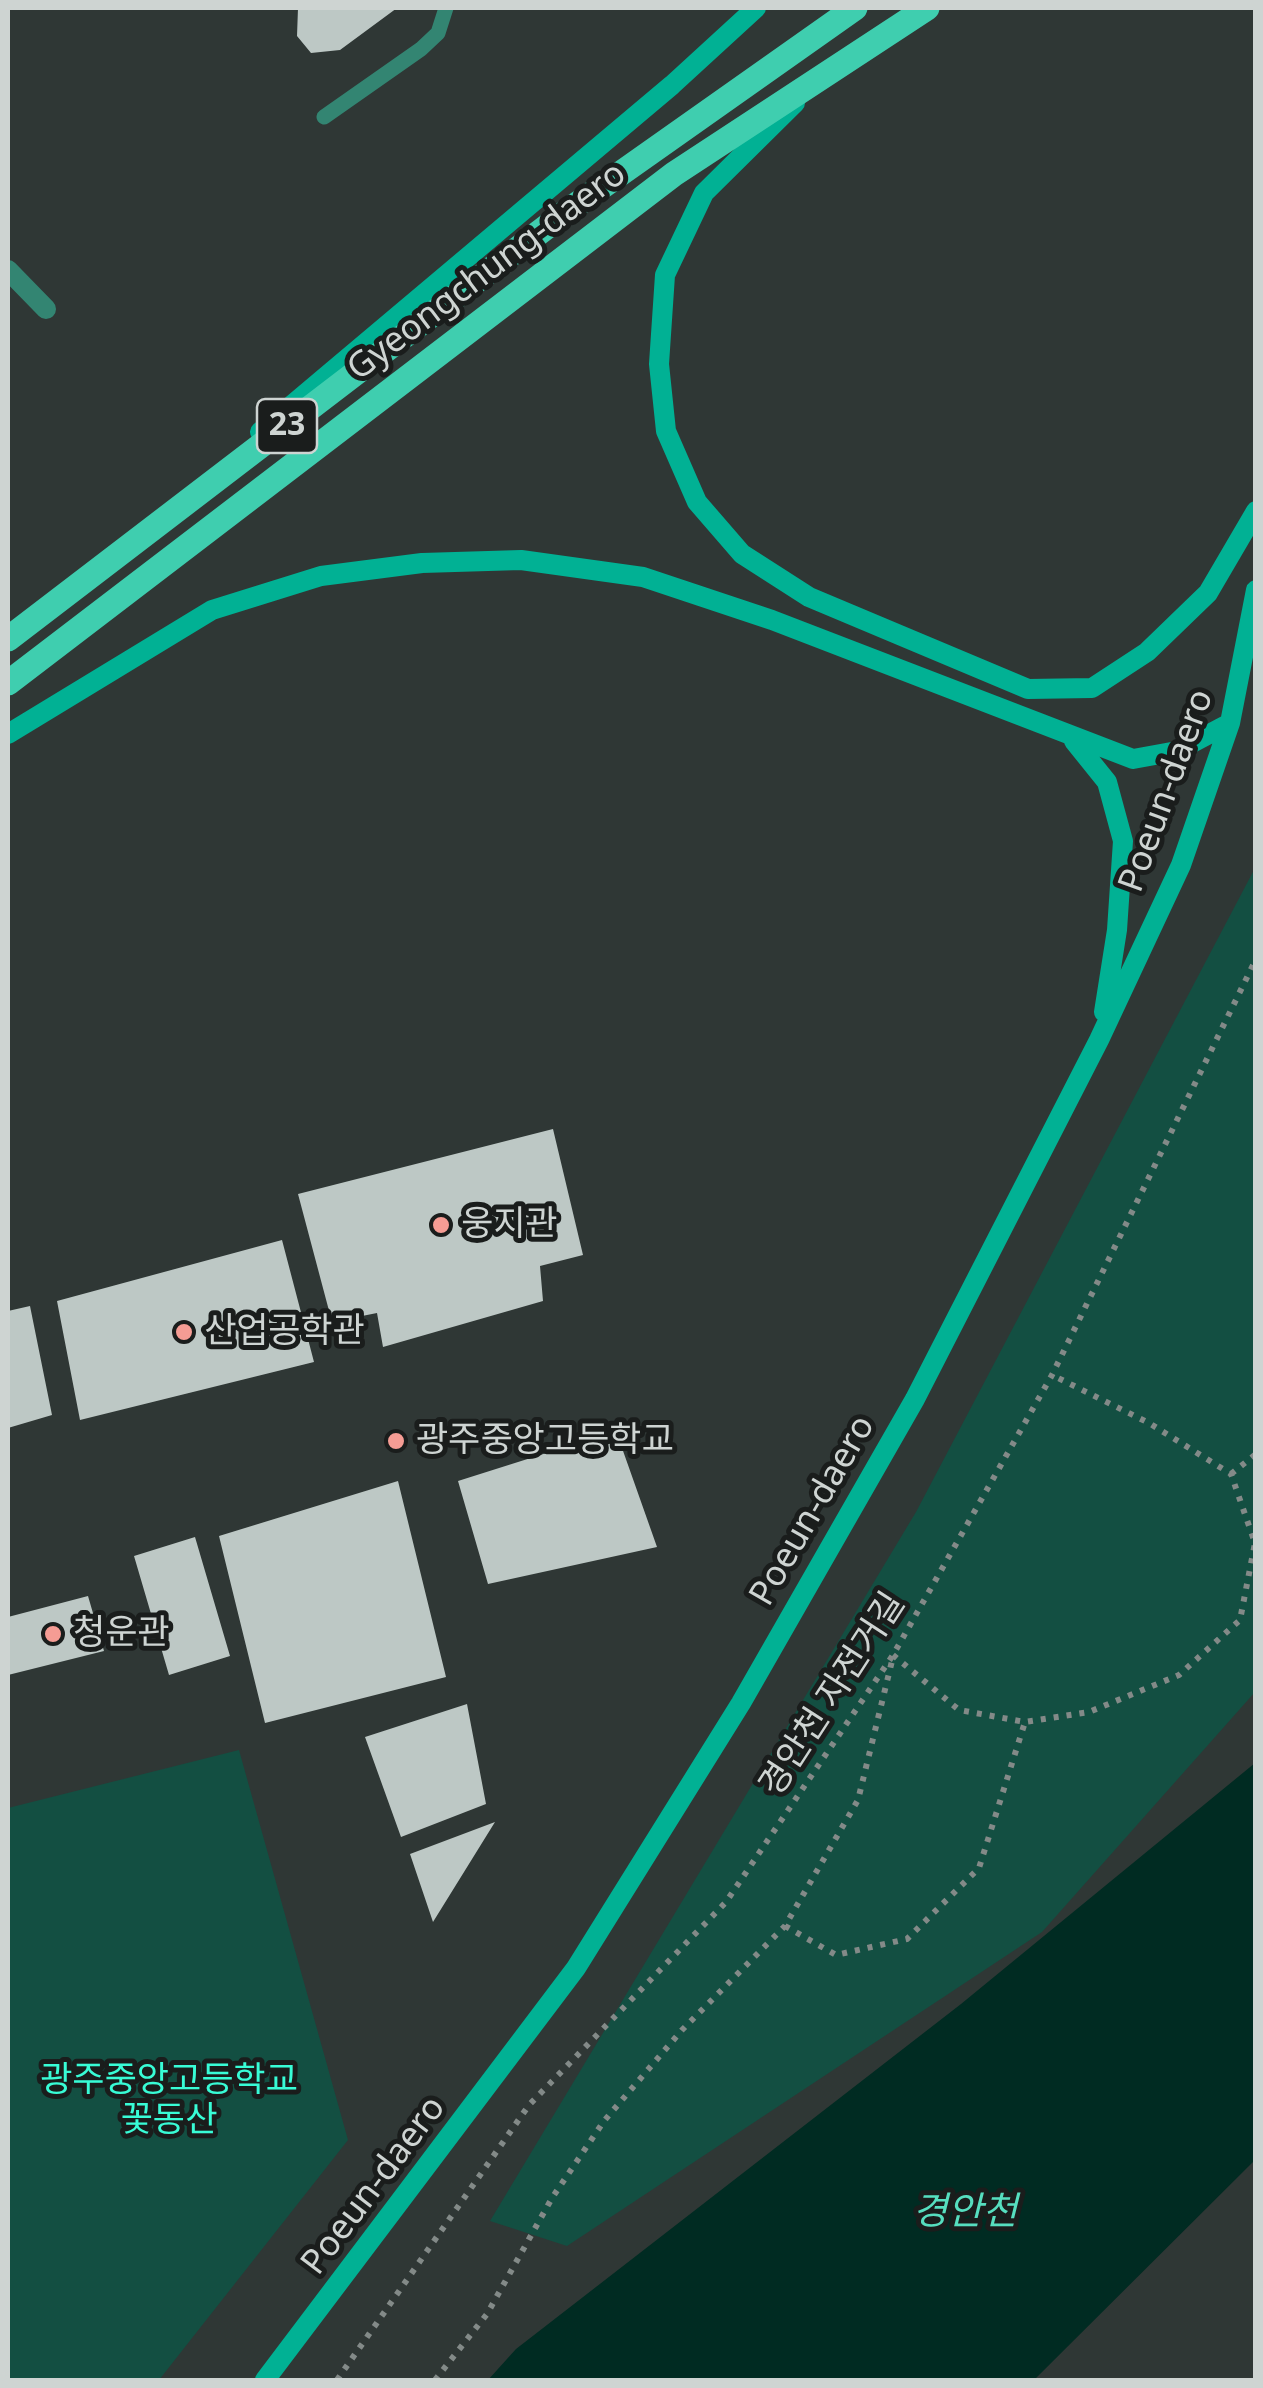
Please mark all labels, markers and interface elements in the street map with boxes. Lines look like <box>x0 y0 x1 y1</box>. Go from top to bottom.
street label: Gyeongchung-daero <box>340 154 634 390</box>
road number: 23 <box>257 399 317 453</box>
street label: Poeun-daero <box>1111 684 1223 898</box>
place label: 웅지관 <box>461 1204 558 1246</box>
marker: 웅지관 <box>430 1214 452 1236</box>
place label: 산업공학관 <box>204 1311 365 1353</box>
marker: 산업공학관 <box>173 1321 195 1343</box>
street label: Poeun-daero <box>742 1409 884 1613</box>
place label: 광주중앙고등학교 <box>416 1420 674 1462</box>
marker: 광주중앙고등학교 <box>385 1430 407 1452</box>
street label: 경안천 자전거길 <box>752 1585 914 1805</box>
place label: 청운관 <box>73 1613 170 1655</box>
marker: 청운관 <box>42 1623 64 1645</box>
park label: 광주중앙고등학교 꽃동산 <box>40 2060 298 2142</box>
street label: Poeun-daero <box>293 2089 455 2283</box>
water label: 경안천 <box>913 2190 1017 2236</box>

